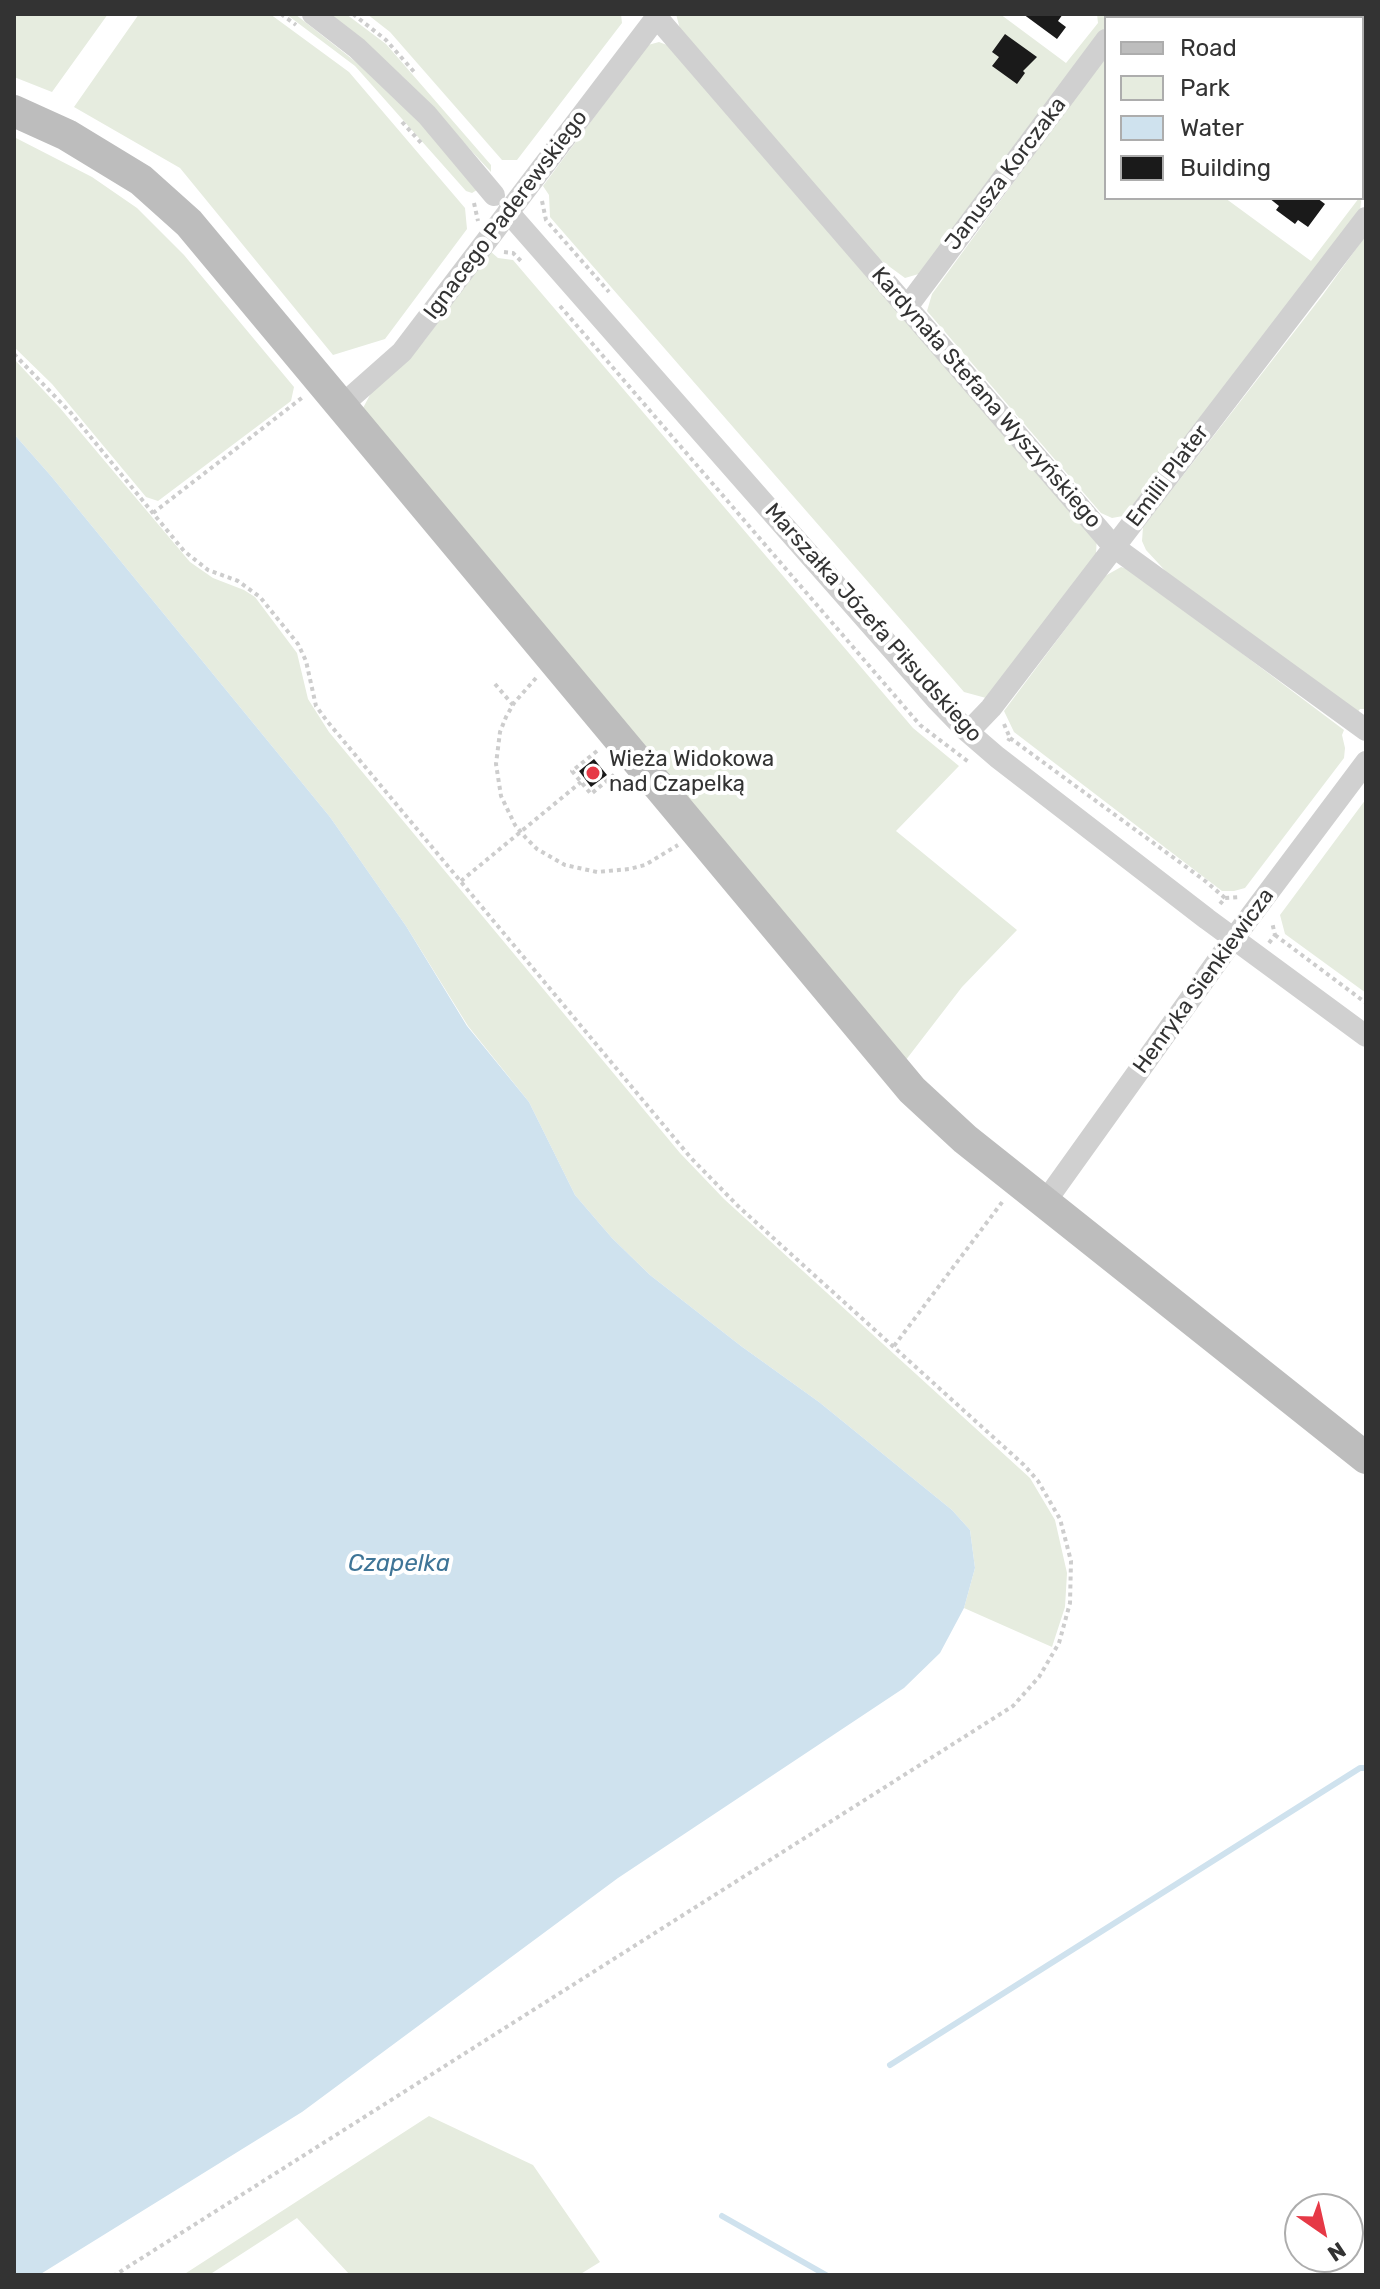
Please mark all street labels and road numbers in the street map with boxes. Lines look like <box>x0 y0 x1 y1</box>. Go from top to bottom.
street label: Janusza Korczaka <box>940 92 1072 256</box>
street label: Ignacego Paderewskiego <box>419 105 593 325</box>
street label: Kardynała Stefana Wyszyńskiego <box>866 262 1106 534</box>
street label: Emilii Plater <box>1121 420 1215 532</box>
street label: Marszałka Józefa Piłsudskiego <box>759 498 987 748</box>
street label: Henryka Sienkiewicza <box>1128 883 1280 1079</box>

